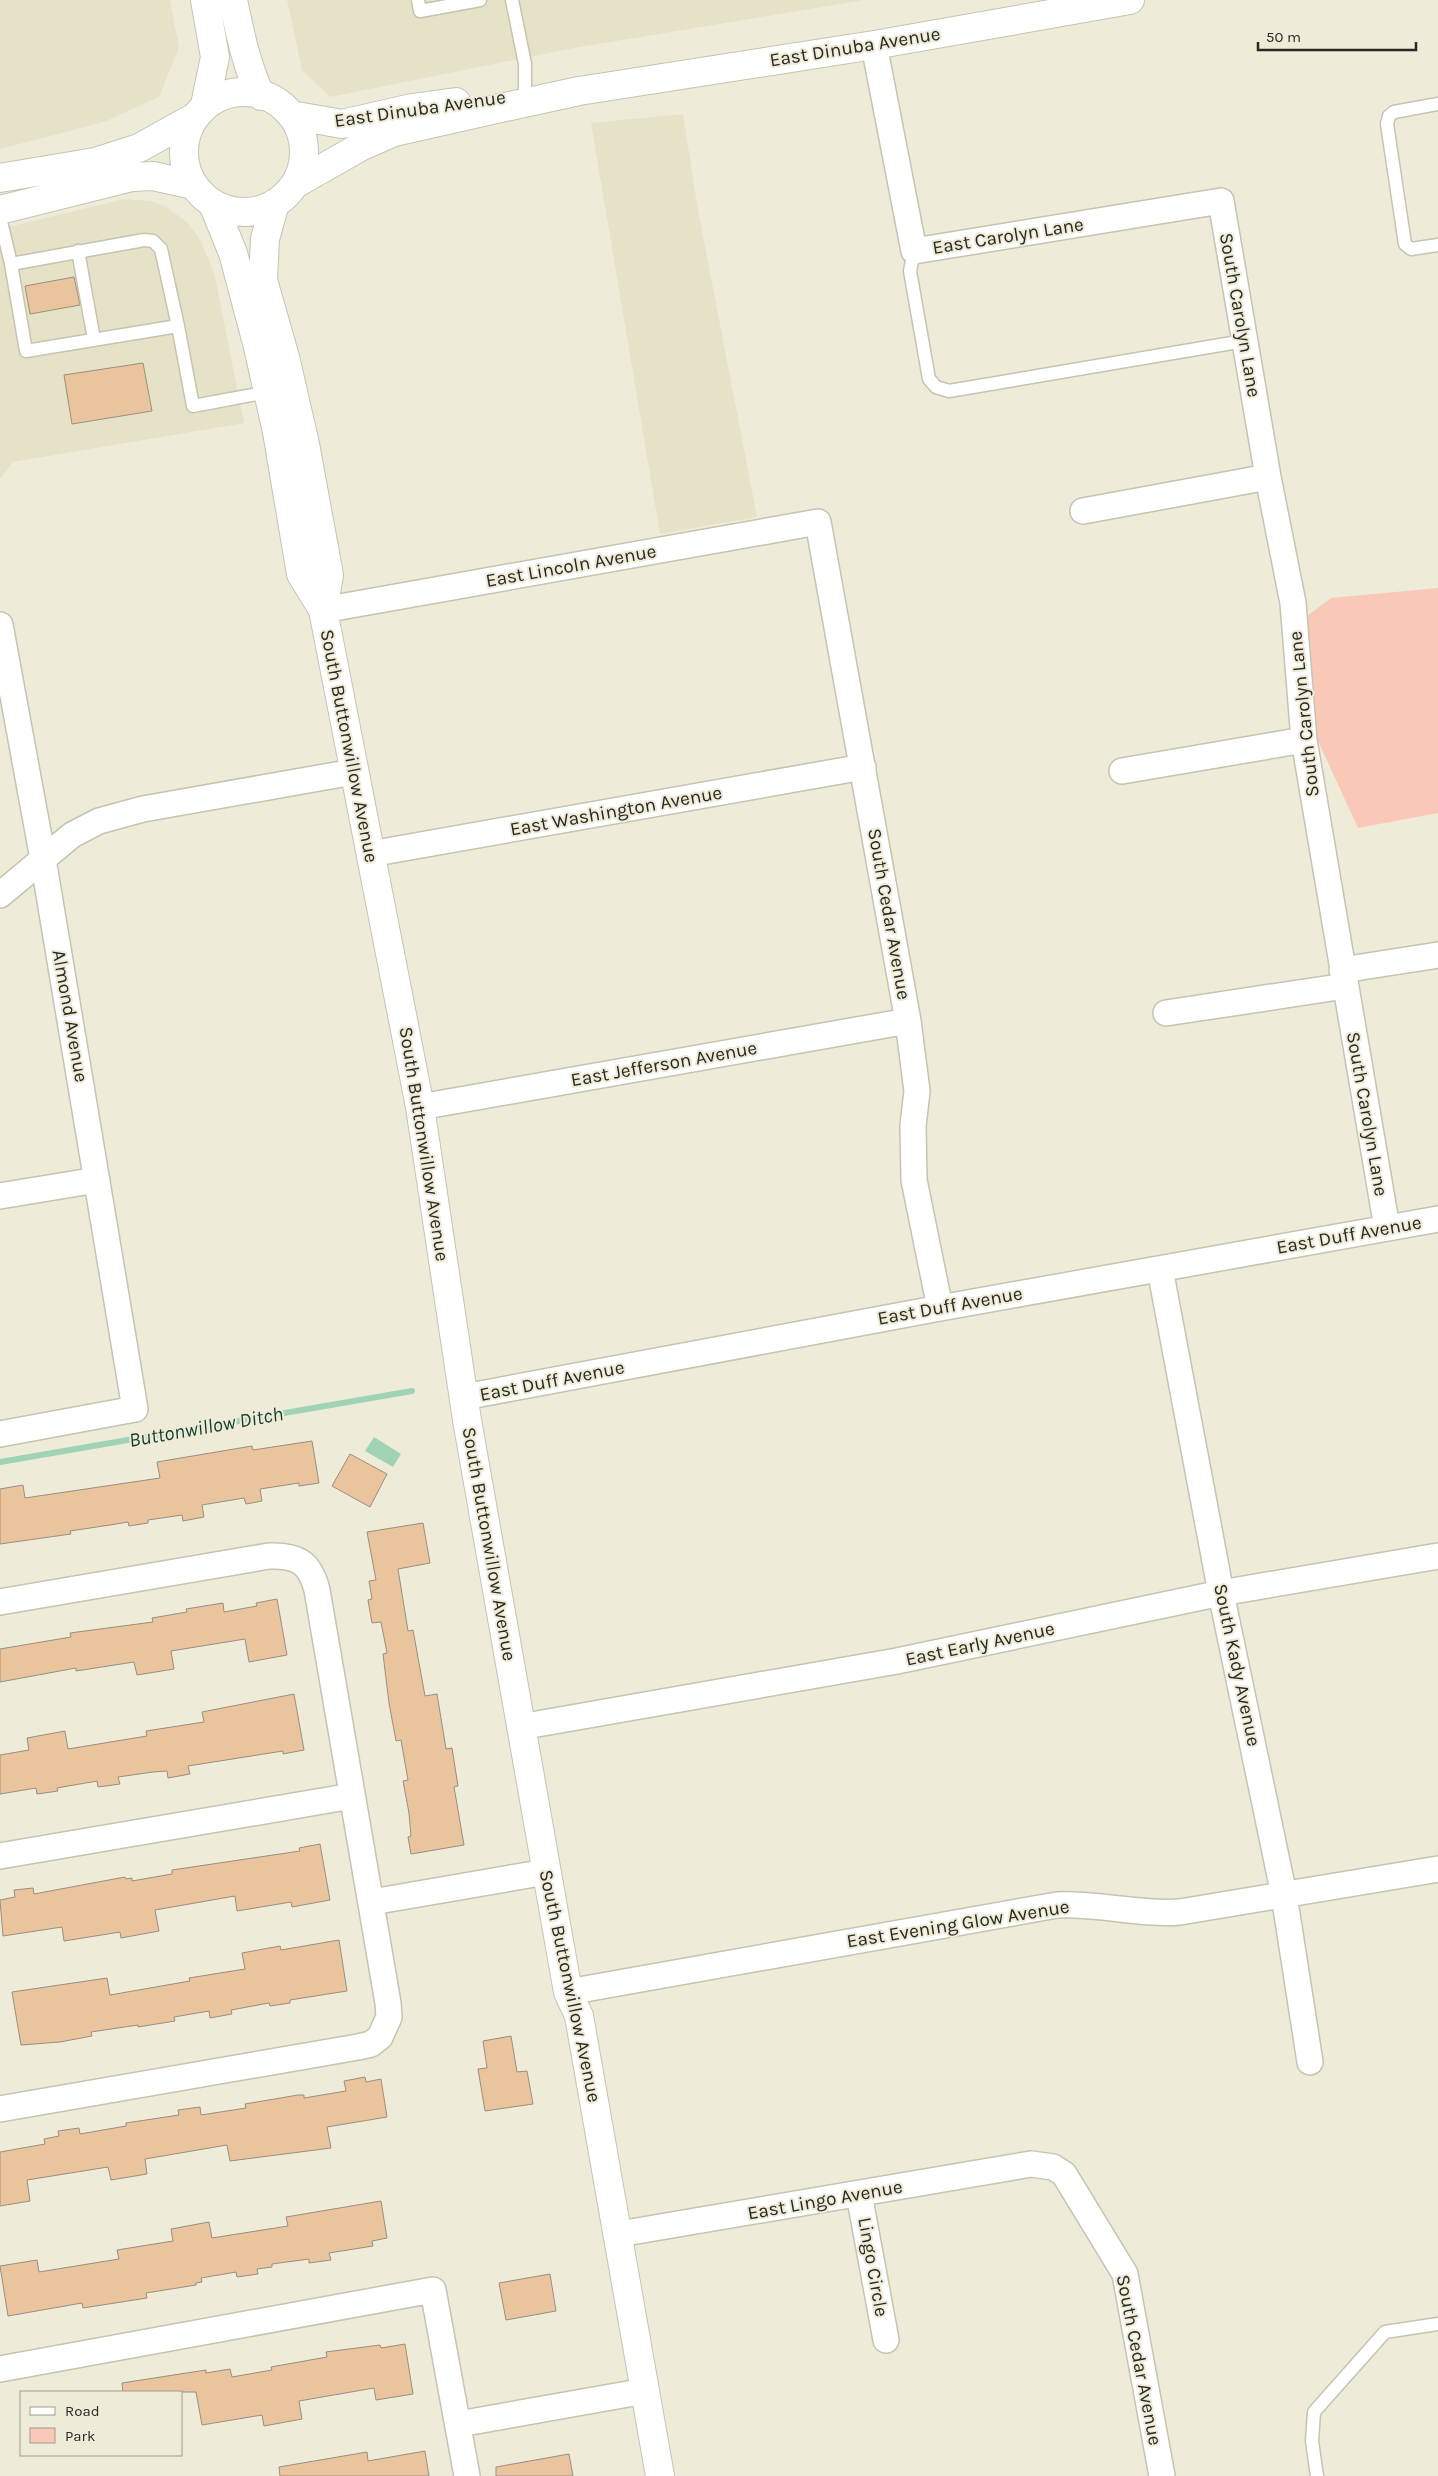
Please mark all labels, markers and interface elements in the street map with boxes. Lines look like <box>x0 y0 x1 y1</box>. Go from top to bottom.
scale bar <box>1258 20 1416 52</box>
street label: East Dinuba Avenue <box>768 23 942 71</box>
text: 50 m <box>1266 28 1301 46</box>
street label: East Dinuba Avenue <box>333 86 507 132</box>
street label: East Carolyn Lane <box>931 213 1085 259</box>
street label: South Carolyn Lane <box>1215 231 1265 399</box>
street label: East Lincoln Avenue <box>484 540 658 592</box>
street label: South Buttonwillow Avenue <box>316 627 382 865</box>
street label: South Carolyn Lane <box>1284 630 1324 798</box>
street label: East Washington Avenue <box>508 782 724 840</box>
street label: South Cedar Avenue <box>863 827 915 1001</box>
street label: Almond Avenue <box>48 948 92 1084</box>
street label: South Buttonwillow Avenue <box>395 1025 453 1263</box>
street label: South Carolyn Lane <box>1342 1030 1392 1198</box>
street label: East Jefferson Avenue <box>569 1037 759 1091</box>
street label: East Duff Avenue <box>1275 1211 1423 1259</box>
street label: East Duff Avenue <box>876 1282 1024 1330</box>
street label: East Duff Avenue <box>478 1356 626 1406</box>
water label: Buttonwillow Ditch <box>127 1402 285 1452</box>
street label: South Buttonwillow Avenue <box>458 1425 520 1663</box>
street label: South Kady Avenue <box>1209 1582 1265 1748</box>
street label: East Early Avenue <box>903 1617 1057 1671</box>
street label: South Buttonwillow Avenue <box>535 1868 605 2104</box>
street label: East Evening Glow Avenue <box>845 1896 1071 1952</box>
street label: East Lingo Avenue <box>746 2176 904 2224</box>
street label: Lingo Circle <box>853 2216 893 2318</box>
street label: South Cedar Avenue <box>1112 2273 1166 2447</box>
legend <box>20 2391 182 2456</box>
text: Road <box>65 2402 100 2420</box>
text: Park <box>65 2427 95 2445</box>

